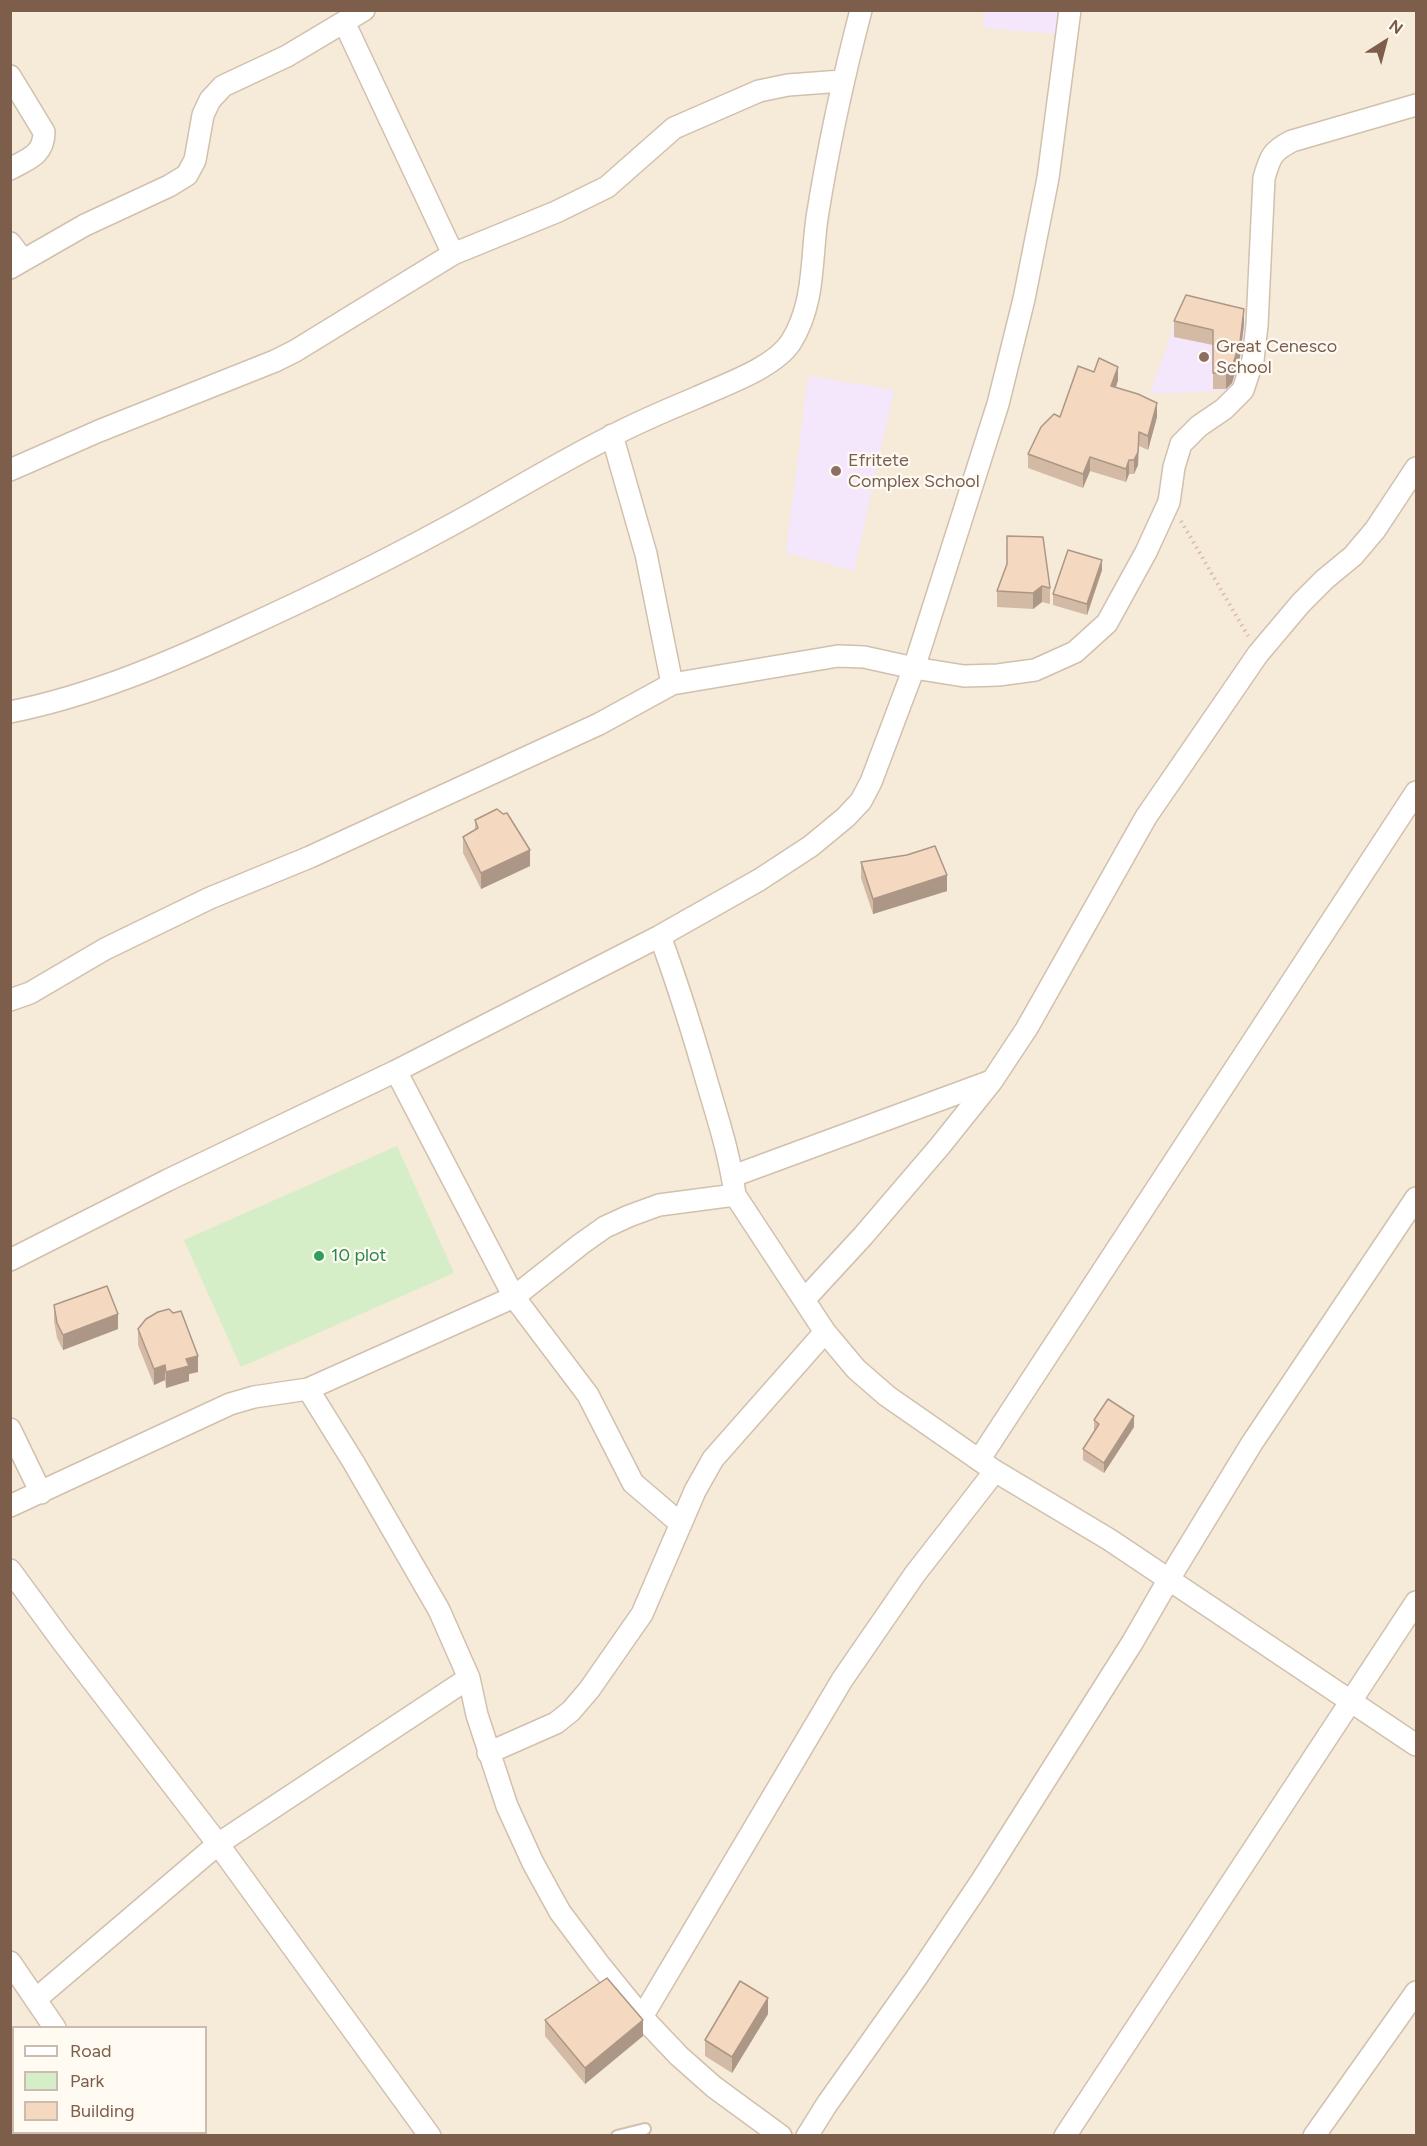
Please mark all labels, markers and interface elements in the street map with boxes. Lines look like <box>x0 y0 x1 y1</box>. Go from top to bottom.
north arrow <box>1355 12 1415 72</box>
text: N <box>1385 16 1406 38</box>
place label: Great Cenesco School <box>1216 336 1337 378</box>
marker: Great Cenesco School <box>1197 350 1211 364</box>
place label: Efritete Complex School <box>848 450 980 492</box>
marker: Efritete Complex School <box>829 464 843 478</box>
place label: 10 plot <box>331 1245 386 1267</box>
marker: 10 plot <box>312 1249 326 1263</box>
legend <box>12 2026 207 2134</box>
text: Road <box>70 2040 111 2062</box>
text: Park <box>70 2070 104 2092</box>
text: Building <box>70 2100 135 2122</box>

